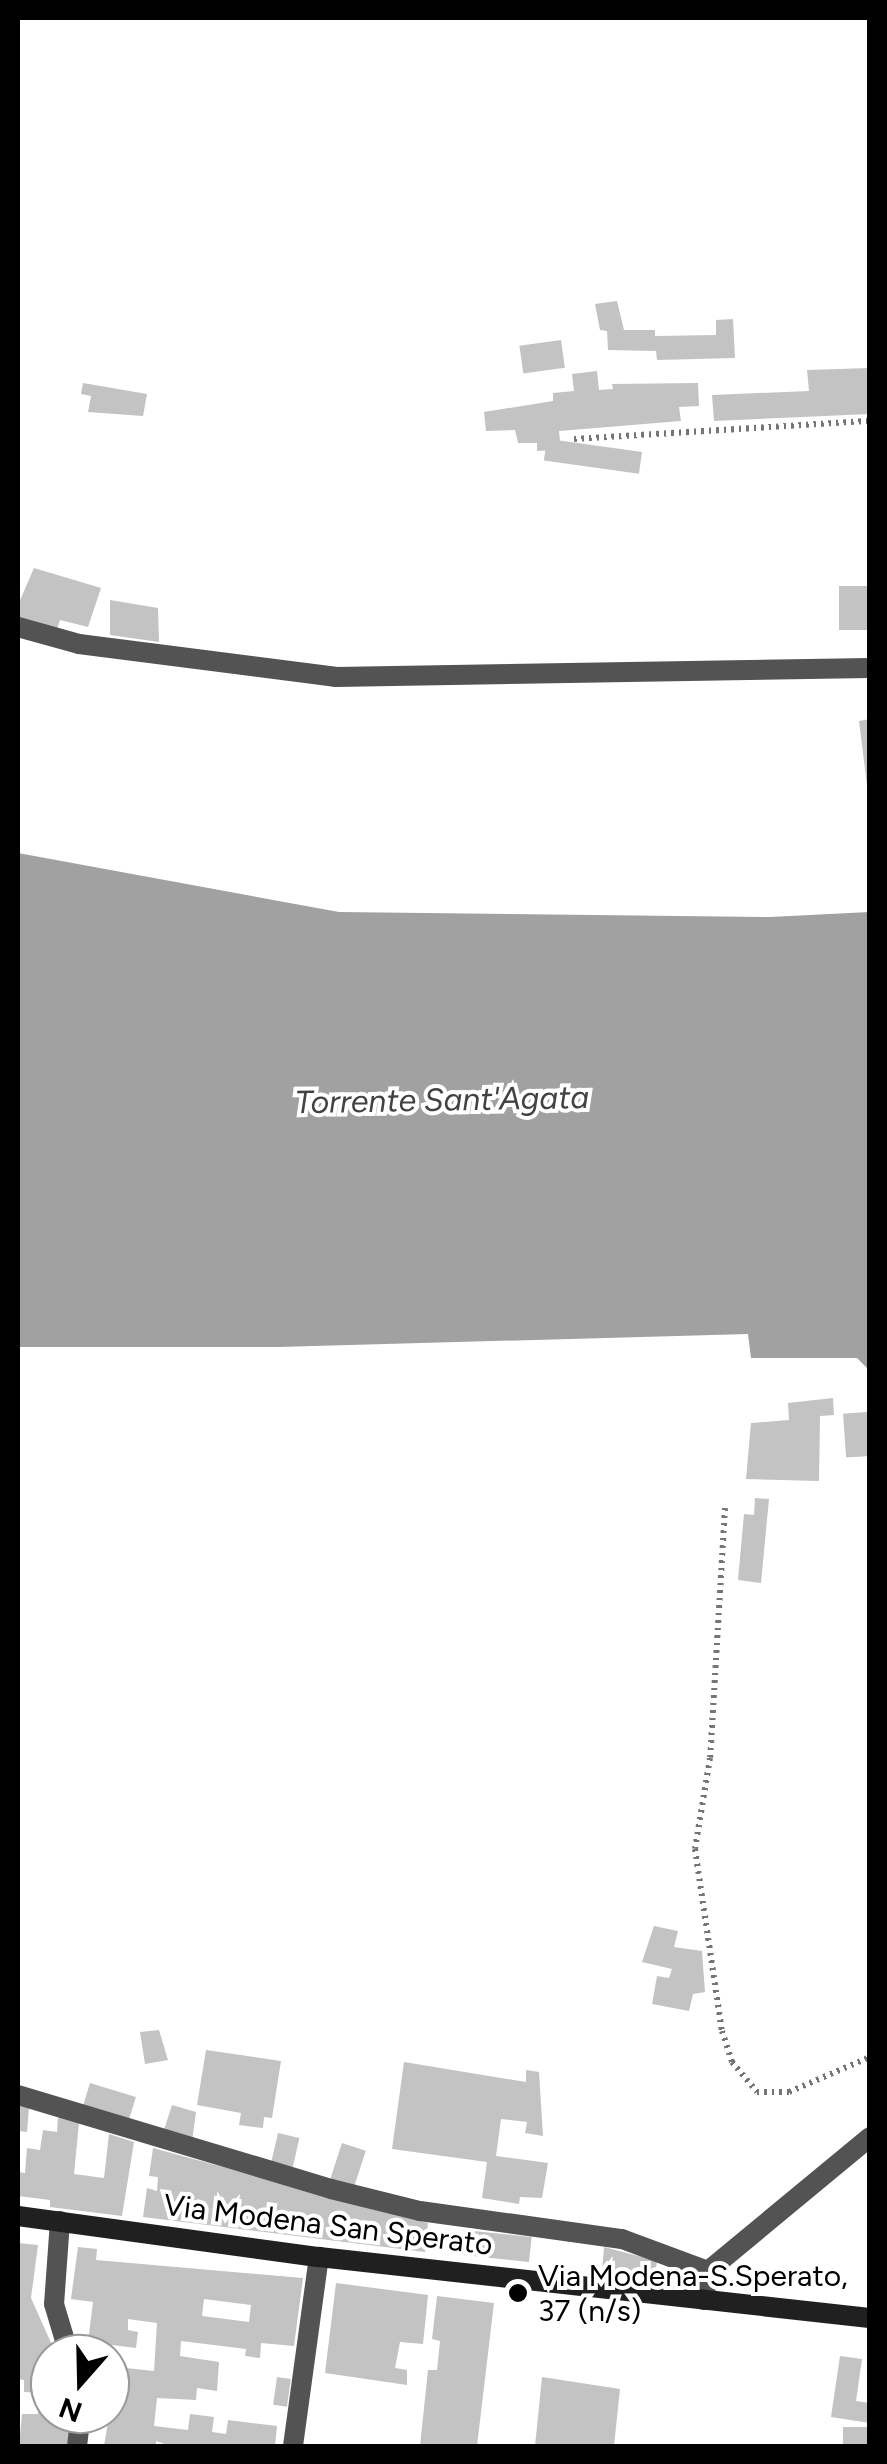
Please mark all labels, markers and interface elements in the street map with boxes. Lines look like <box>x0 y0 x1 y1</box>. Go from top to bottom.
water label: Torrente Sant'Agata <box>294 1078 590 1122</box>
street label: Via Modena San Sperato <box>161 2187 495 2263</box>
place label: Via Modena-S.Sperato, 37 (n/s) <box>538 2258 848 2328</box>
marker: Via Modena-S.Sperato, 37 (n/s) <box>507 2282 529 2304</box>
north arrow <box>30 2334 130 2434</box>
text: N <box>54 2391 86 2430</box>

